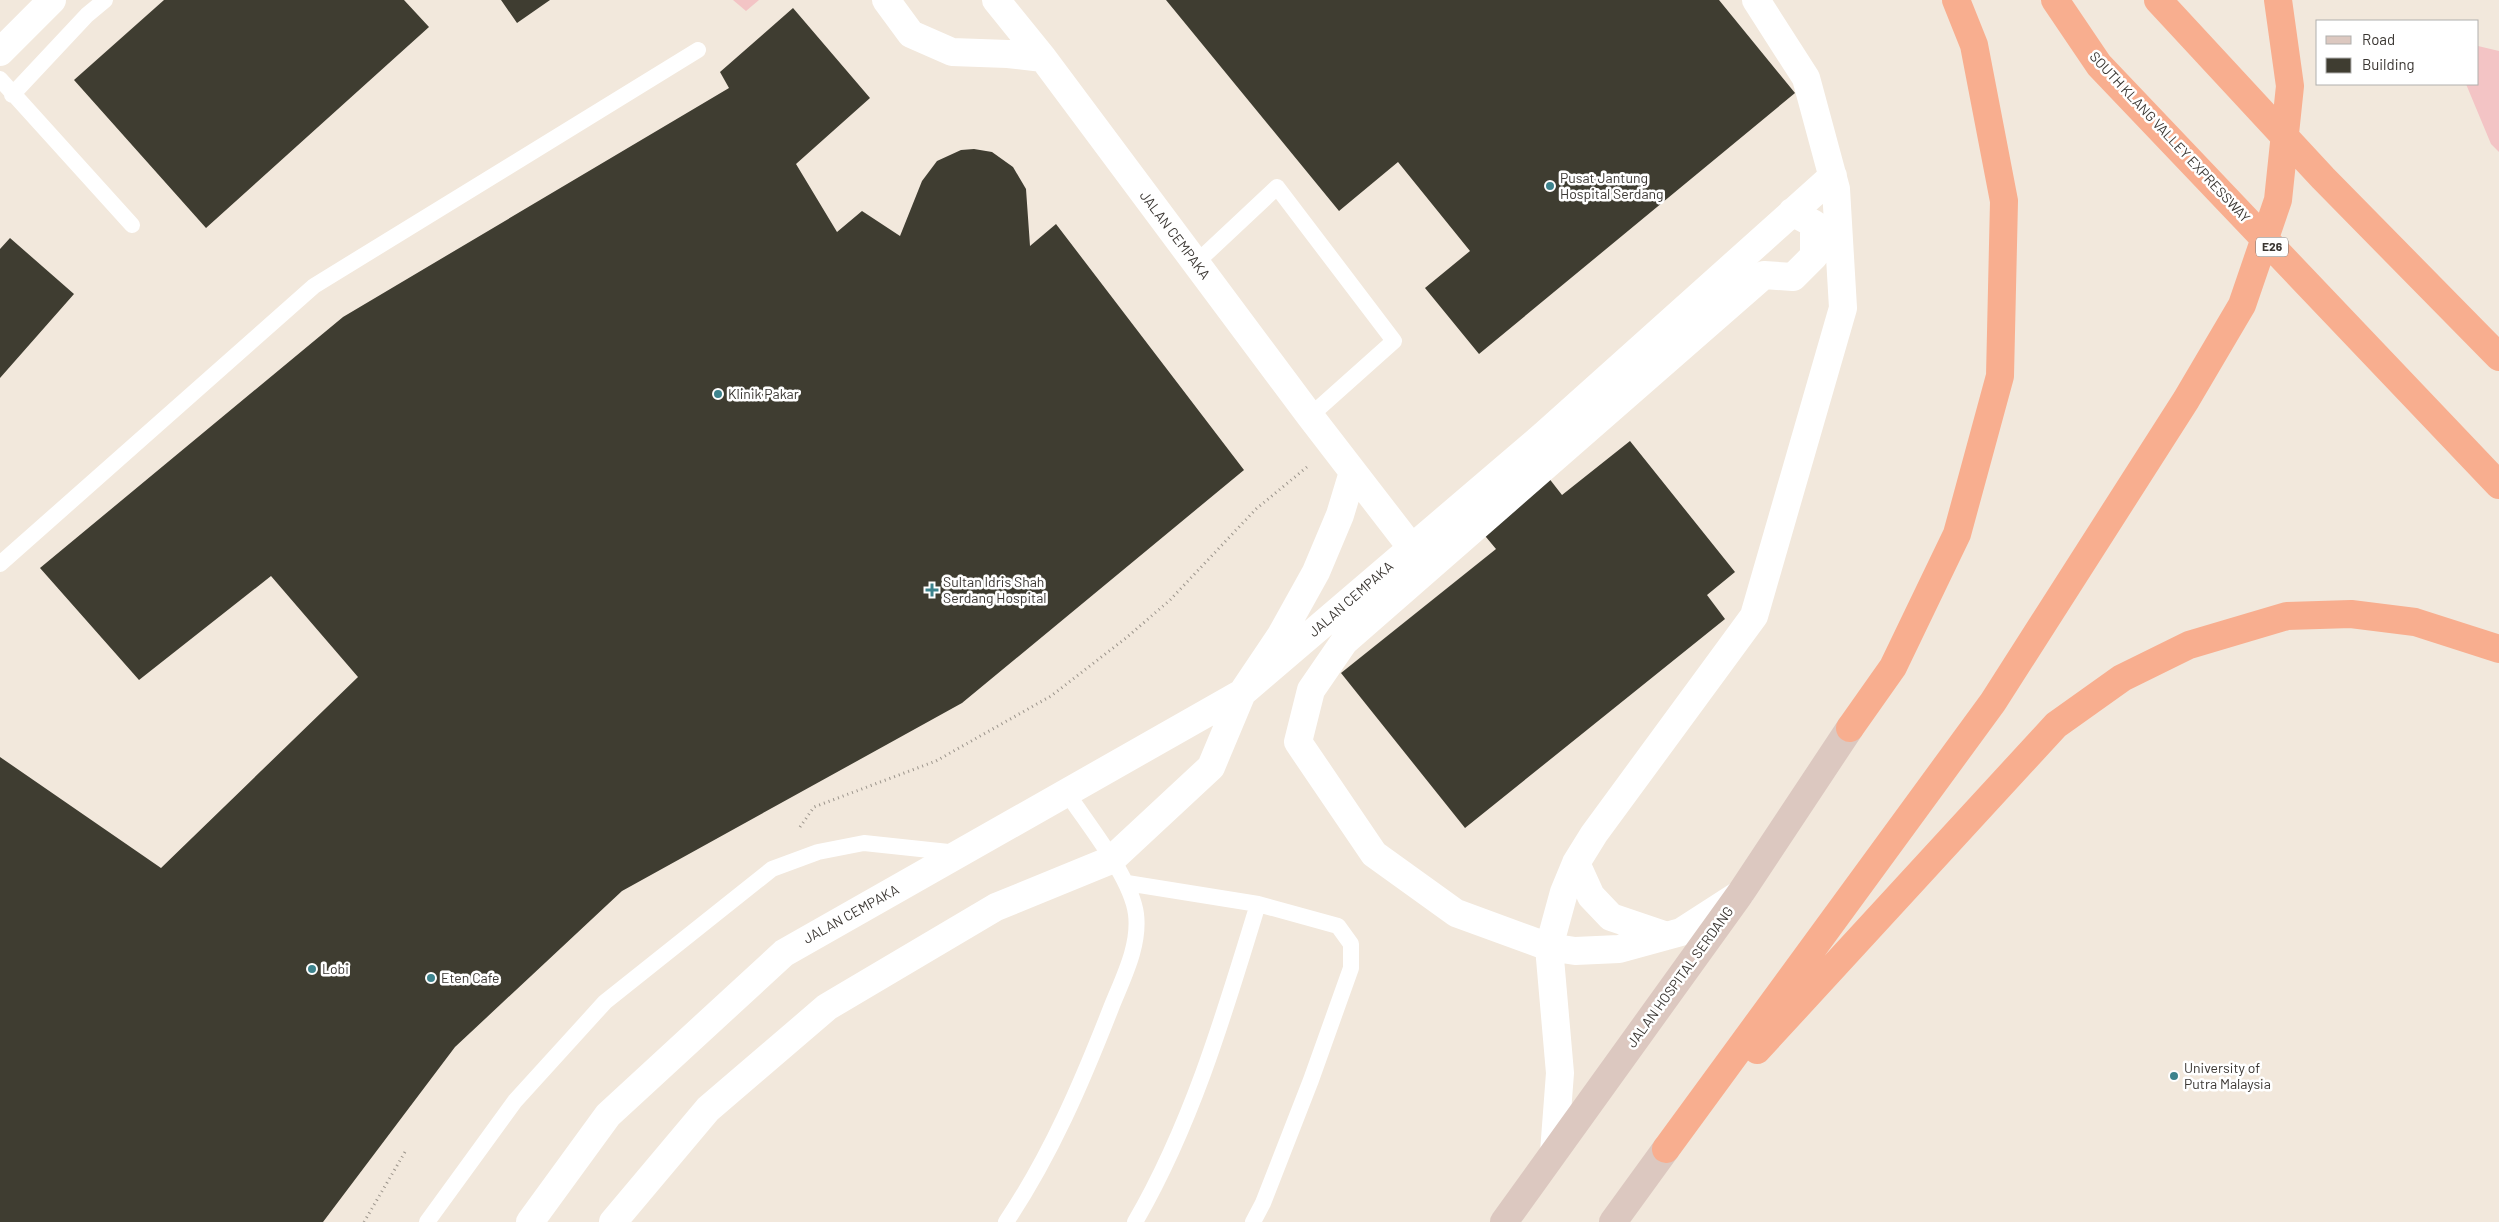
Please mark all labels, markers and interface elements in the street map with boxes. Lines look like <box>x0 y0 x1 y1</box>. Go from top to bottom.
legend <box>2316 20 2479 85</box>
text: Road <box>2362 30 2395 48</box>
street label: SOUTH KLANG VALLEY EXPRESSWAY <box>2087 48 2254 226</box>
text: Building <box>2362 55 2415 73</box>
place label: Pusat Jantung Hospital Serdang <box>1560 169 1664 202</box>
marker: Pusat Jantung Hospital Serdang <box>1544 180 1556 192</box>
street label: JALAN CEMPAKA <box>1137 187 1215 283</box>
road number: E26 <box>2256 238 2288 256</box>
place label: Klinik Pakar <box>728 385 799 402</box>
marker: Klinik Pakar <box>712 388 724 400</box>
street label: JALAN CEMPAKA <box>1305 557 1397 640</box>
place label: Sultan Idris Shah Serdang Hospital <box>943 573 1047 606</box>
marker: Sultan Idris Shah Serdang Hospital <box>925 583 939 597</box>
street label: JALAN CEMPAKA <box>800 880 902 947</box>
street label: JALAN HOSPITAL SERDANG <box>1623 903 1737 1051</box>
place label: Lobi <box>322 960 349 977</box>
marker: Lobi <box>306 963 318 975</box>
place label: Eten Cafe <box>441 969 499 986</box>
marker: Eten Cafe <box>425 972 437 984</box>
place label: University of Putra Malaysia <box>2184 1059 2271 1092</box>
marker: University of Putra Malaysia <box>2168 1070 2180 1082</box>

